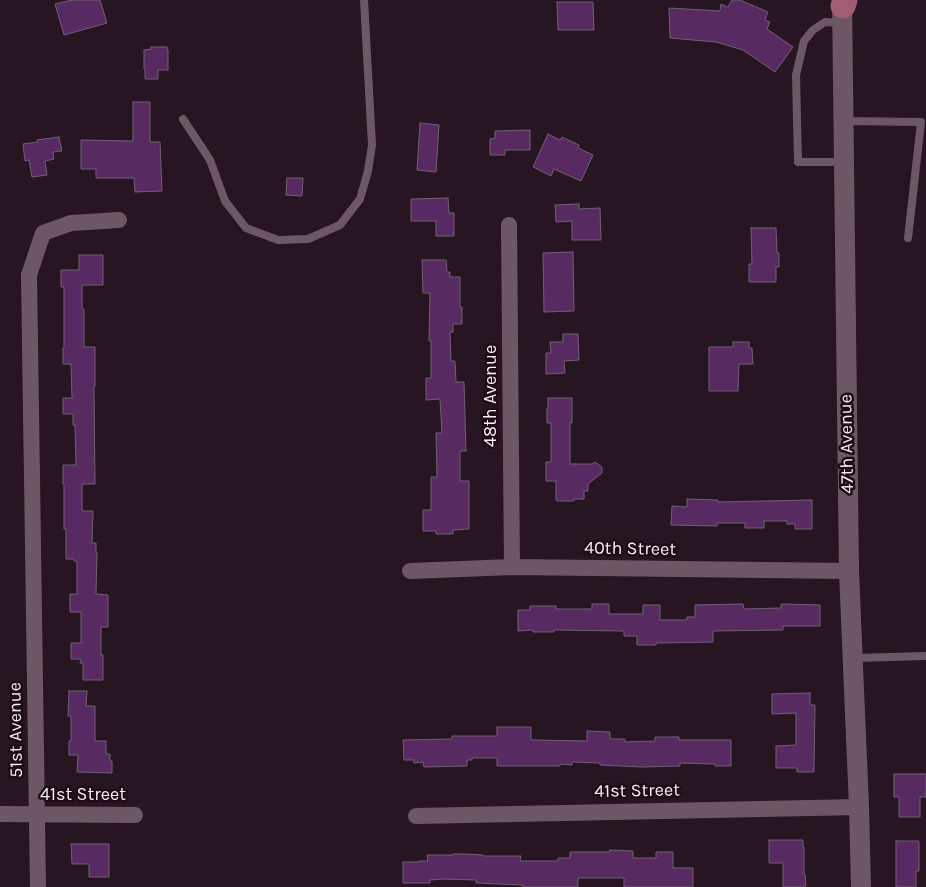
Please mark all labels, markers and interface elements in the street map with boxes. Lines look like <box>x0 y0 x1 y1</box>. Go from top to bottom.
street label: 48th Avenue <box>480 345 502 447</box>
street label: 47th Avenue <box>835 394 859 494</box>
street label: 40th Street <box>584 537 676 561</box>
street label: 51st Avenue <box>4 682 28 778</box>
street label: 41st Street <box>594 779 680 803</box>
street label: 41st Street <box>40 784 126 806</box>

